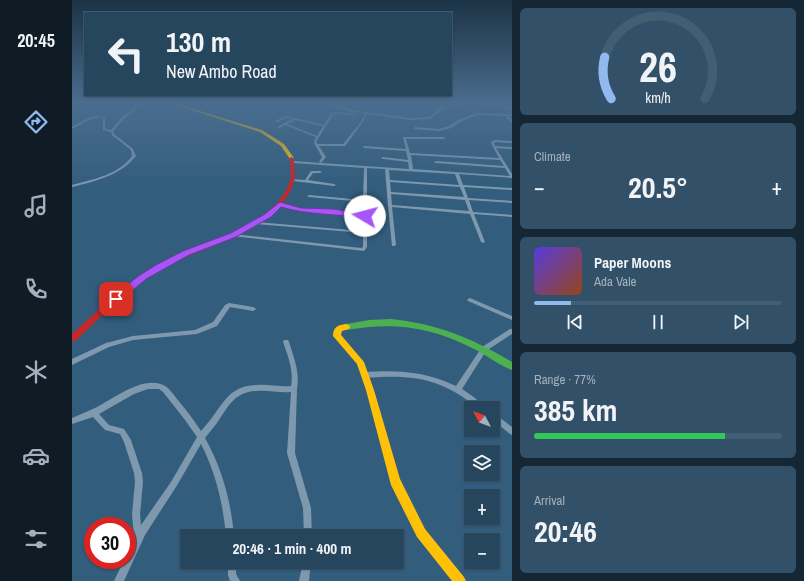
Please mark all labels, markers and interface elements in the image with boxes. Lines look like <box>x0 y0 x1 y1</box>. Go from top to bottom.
text: 130 m <box>166 23 231 61</box>
text: 20:45 <box>17 28 55 53</box>
icon: left <box>100 28 152 80</box>
text: 26 <box>639 39 677 95</box>
text: New Ambo Road <box>166 59 277 84</box>
text: km/h <box>645 88 671 107</box>
icon: directions <box>22 108 50 136</box>
text: Climate <box>534 148 571 165</box>
text: 20.5° <box>628 167 688 207</box>
text: − <box>534 172 545 202</box>
text: + <box>771 172 782 202</box>
icon: music <box>22 192 50 220</box>
position arrow <box>344 195 386 237</box>
text: Paper Moons <box>594 252 671 273</box>
text: Ada Vale <box>594 273 636 290</box>
icon: phone <box>22 275 50 303</box>
pin <box>99 282 133 316</box>
icon: arrive <box>105 288 127 310</box>
icon: previous <box>564 311 586 333</box>
icon: pause <box>647 311 669 333</box>
icon: next <box>730 311 752 333</box>
icon: climate <box>22 358 50 386</box>
text: Range · 77% <box>534 371 596 388</box>
text: 385 km <box>534 390 617 430</box>
north arrow <box>464 401 500 437</box>
map controls <box>464 401 500 569</box>
icon: car <box>22 442 50 470</box>
button: layers <box>464 445 500 481</box>
button: + <box>464 489 500 525</box>
text: Arrival <box>534 492 565 509</box>
text: 20:46 <box>534 511 597 551</box>
speed limit sign: 30 <box>84 517 136 569</box>
icon: filters <box>22 525 50 553</box>
button: − <box>464 533 500 569</box>
text: 20:46 · 1 min · 400 m <box>233 538 351 559</box>

